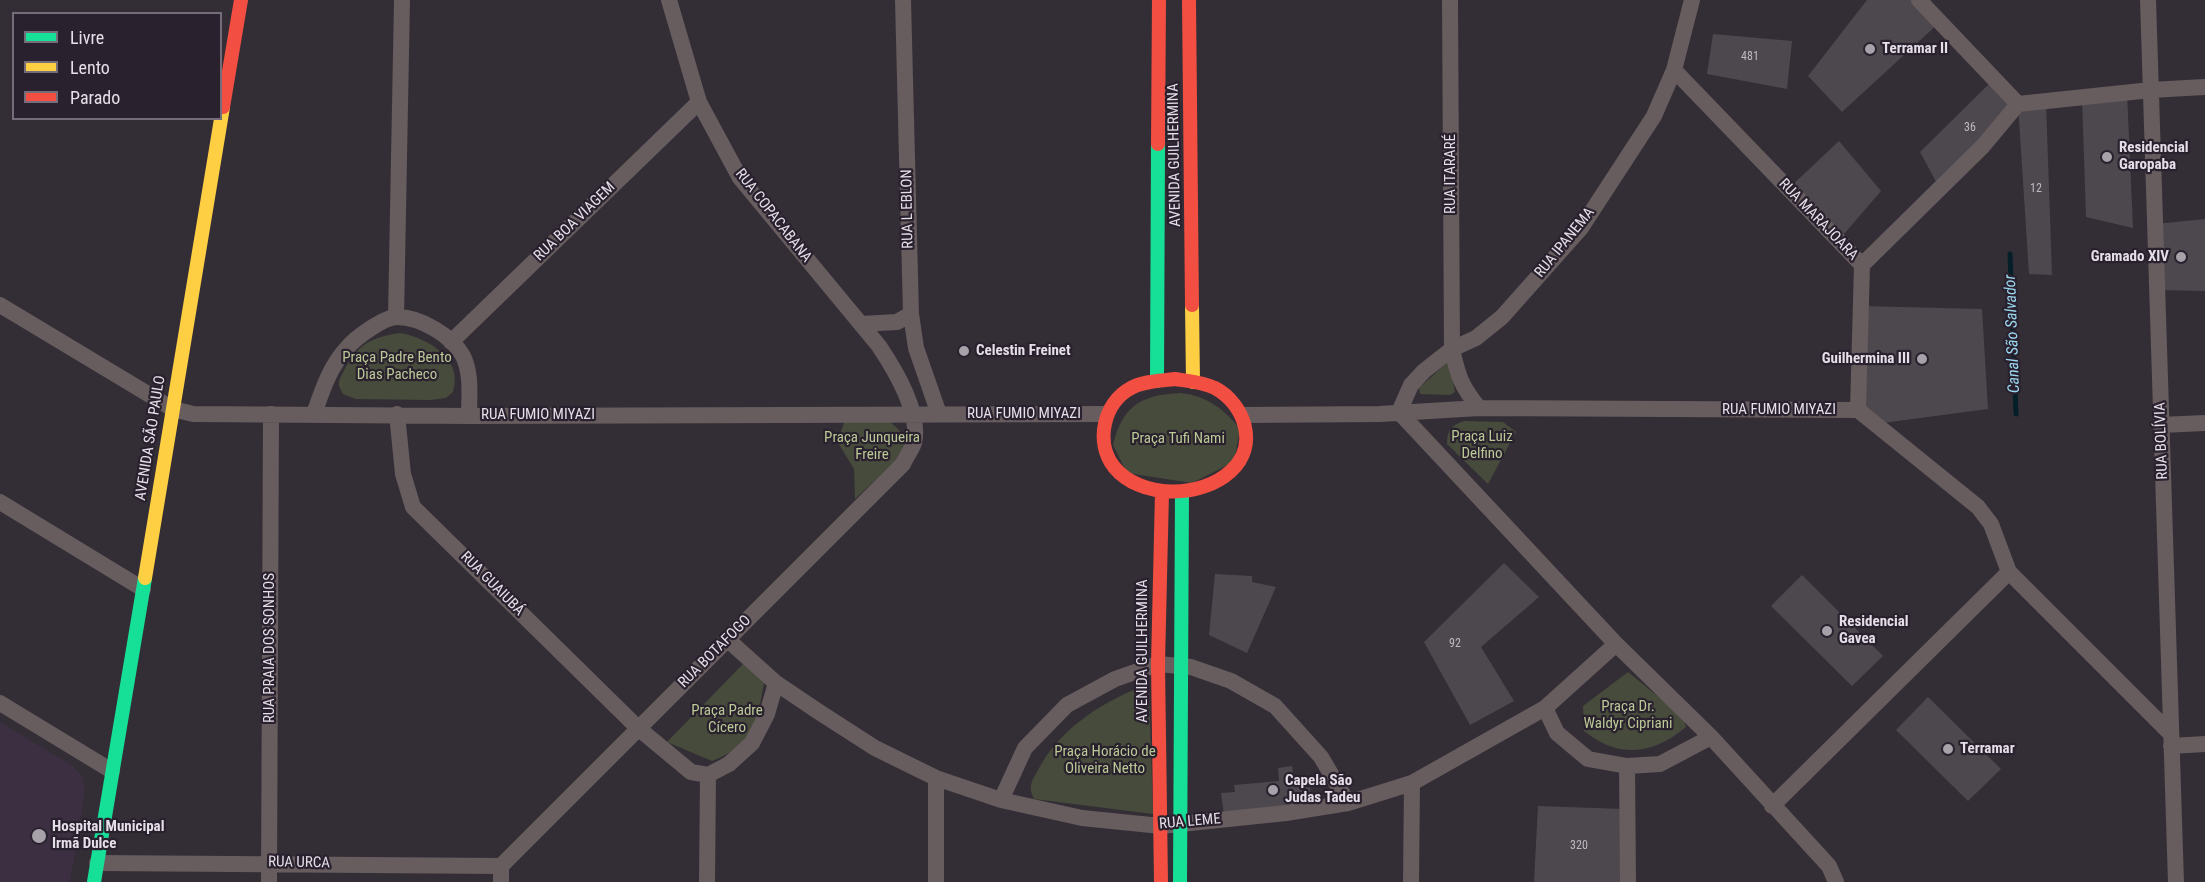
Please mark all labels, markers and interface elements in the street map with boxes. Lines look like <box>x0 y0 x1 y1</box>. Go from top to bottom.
legend <box>12 12 222 120</box>
text: Livre <box>70 27 104 48</box>
place label: Terramar II <box>1882 40 1948 58</box>
marker: Terramar II <box>1863 42 1877 56</box>
house number: 481 <box>1741 50 1759 64</box>
text: Lento <box>70 57 110 78</box>
street label: AVENIDA GUILHERMINA <box>1165 83 1185 227</box>
text: Parado <box>70 87 120 108</box>
house number: 36 <box>1964 121 1976 135</box>
street label: RUA ITARARÉ <box>1442 134 1460 214</box>
place label: Residencial Garopaba <box>2119 139 2189 174</box>
marker: Residencial Garopaba <box>2100 150 2114 164</box>
street label: RUA COPACABANA <box>731 166 815 266</box>
street label: RUA L EBLON <box>898 169 918 249</box>
street label: RUA MARAJOARA <box>1775 175 1861 265</box>
street label: RUA BOA VIAGEM <box>531 179 619 265</box>
house number: 12 <box>2030 182 2042 196</box>
street label: RUA IPANEMA <box>1531 204 1599 282</box>
place label: Gramado XIV <box>2091 248 2169 266</box>
marker: Gramado XIV <box>2174 250 2188 264</box>
water label: Canal São Salvador <box>2001 274 2025 394</box>
place label: Celestin Freinet <box>976 342 1071 360</box>
marker: Celestin Freinet <box>957 344 971 358</box>
park label: Praça Padre Bento Dias Pacheco <box>342 349 452 384</box>
place label: Guilhermina III <box>1822 350 1910 368</box>
marker: Guilhermina III <box>1915 352 1929 366</box>
street label: AVENIDA SÃO PAULO <box>132 374 170 502</box>
street label: RUA FUMIO MIYAZI <box>1722 401 1836 419</box>
street label: RUA BOLÍVIA <box>2152 402 2172 480</box>
street label: RUA FUMIO MIYAZI <box>967 405 1081 423</box>
street label: RUA FUMIO MIYAZI <box>481 406 595 424</box>
park label: Praça Luiz Delfino <box>1451 428 1513 463</box>
park label: Praça Junqueira Freire <box>824 429 920 464</box>
park label: Praça Tufi Nami <box>1131 430 1225 448</box>
street label: RUA GUAIUBÁ <box>456 548 528 620</box>
street label: RUA PRAIA DOS SONHOS <box>261 573 279 723</box>
street label: AVENIDA GUILHERMINA <box>1134 579 1152 723</box>
street label: RUA BOTAFOGO <box>675 612 755 692</box>
place label: Residencial Gavea <box>1839 613 1909 648</box>
marker: Residencial Gavea <box>1820 624 1834 638</box>
house number: 92 <box>1449 637 1461 651</box>
park label: Praça Dr. Waldyr Cipriani <box>1584 698 1672 733</box>
park label: Praça Padre Cícero <box>691 702 763 737</box>
place label: Terramar <box>1960 740 2015 758</box>
marker: Terramar <box>1941 742 1955 756</box>
park label: Praça Horácio de Oliveira Netto <box>1054 743 1156 778</box>
place label: Capela São Judas Tadeu <box>1285 772 1360 807</box>
marker: Capela São Judas Tadeu <box>1266 783 1280 797</box>
street label: RUA LEME <box>1158 810 1222 834</box>
place label: Hospital Municipal Irmã Dulce <box>52 818 164 853</box>
marker: Hospital Municipal Irmã Dulce <box>30 827 48 845</box>
house number: 320 <box>1570 839 1588 853</box>
street label: RUA URCA <box>268 853 330 873</box>

